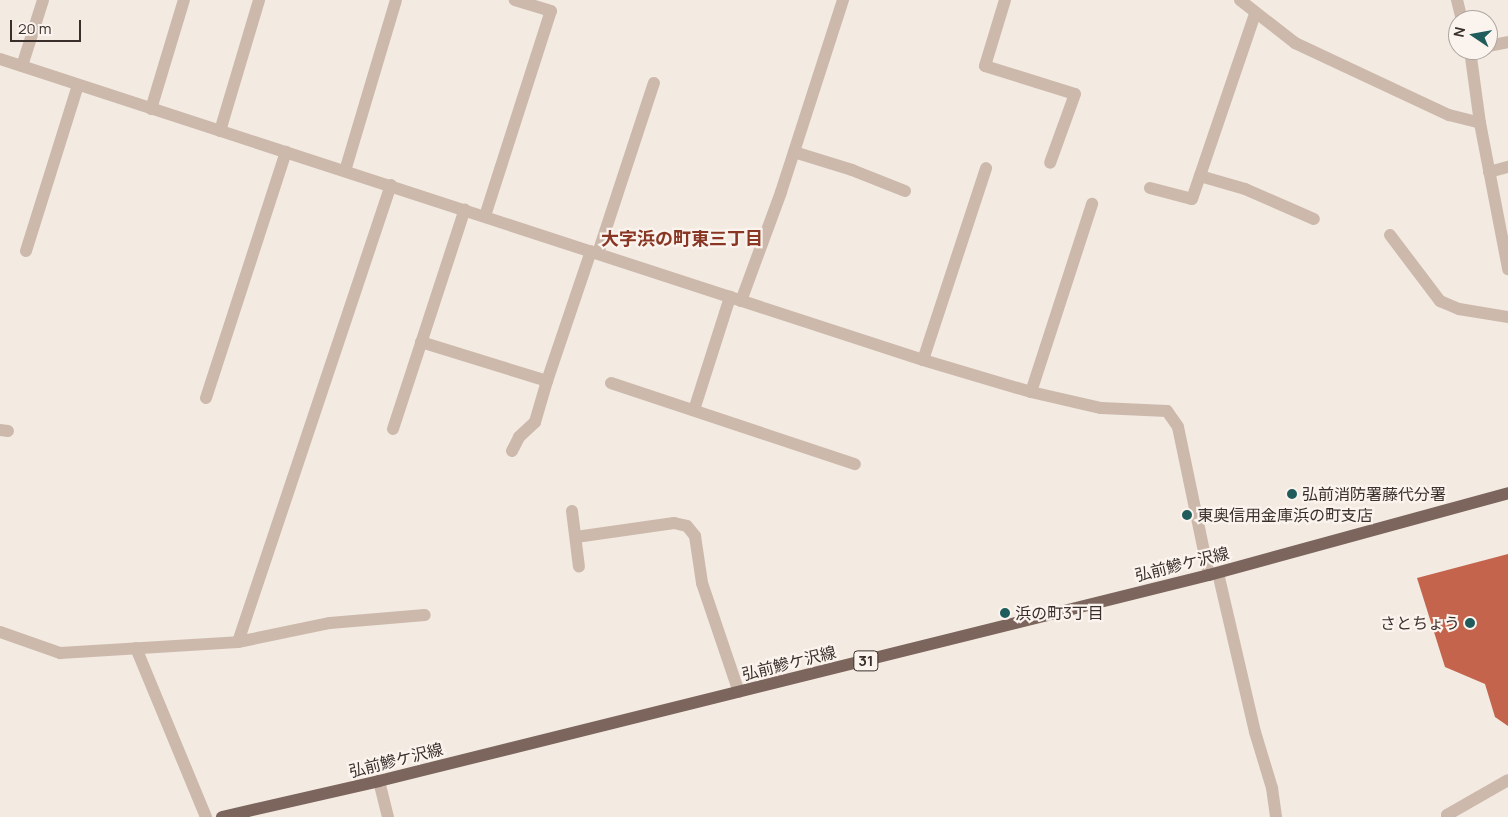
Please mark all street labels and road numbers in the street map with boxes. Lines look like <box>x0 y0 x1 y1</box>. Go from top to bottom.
street label: 弘前鰺ケ沢線 <box>1133 543 1231 585</box>
street label: 弘前鰺ケ沢線 <box>740 642 838 684</box>
road number: 31 <box>852 648 880 674</box>
street label: 弘前鰺ケ沢線 <box>347 739 445 781</box>

